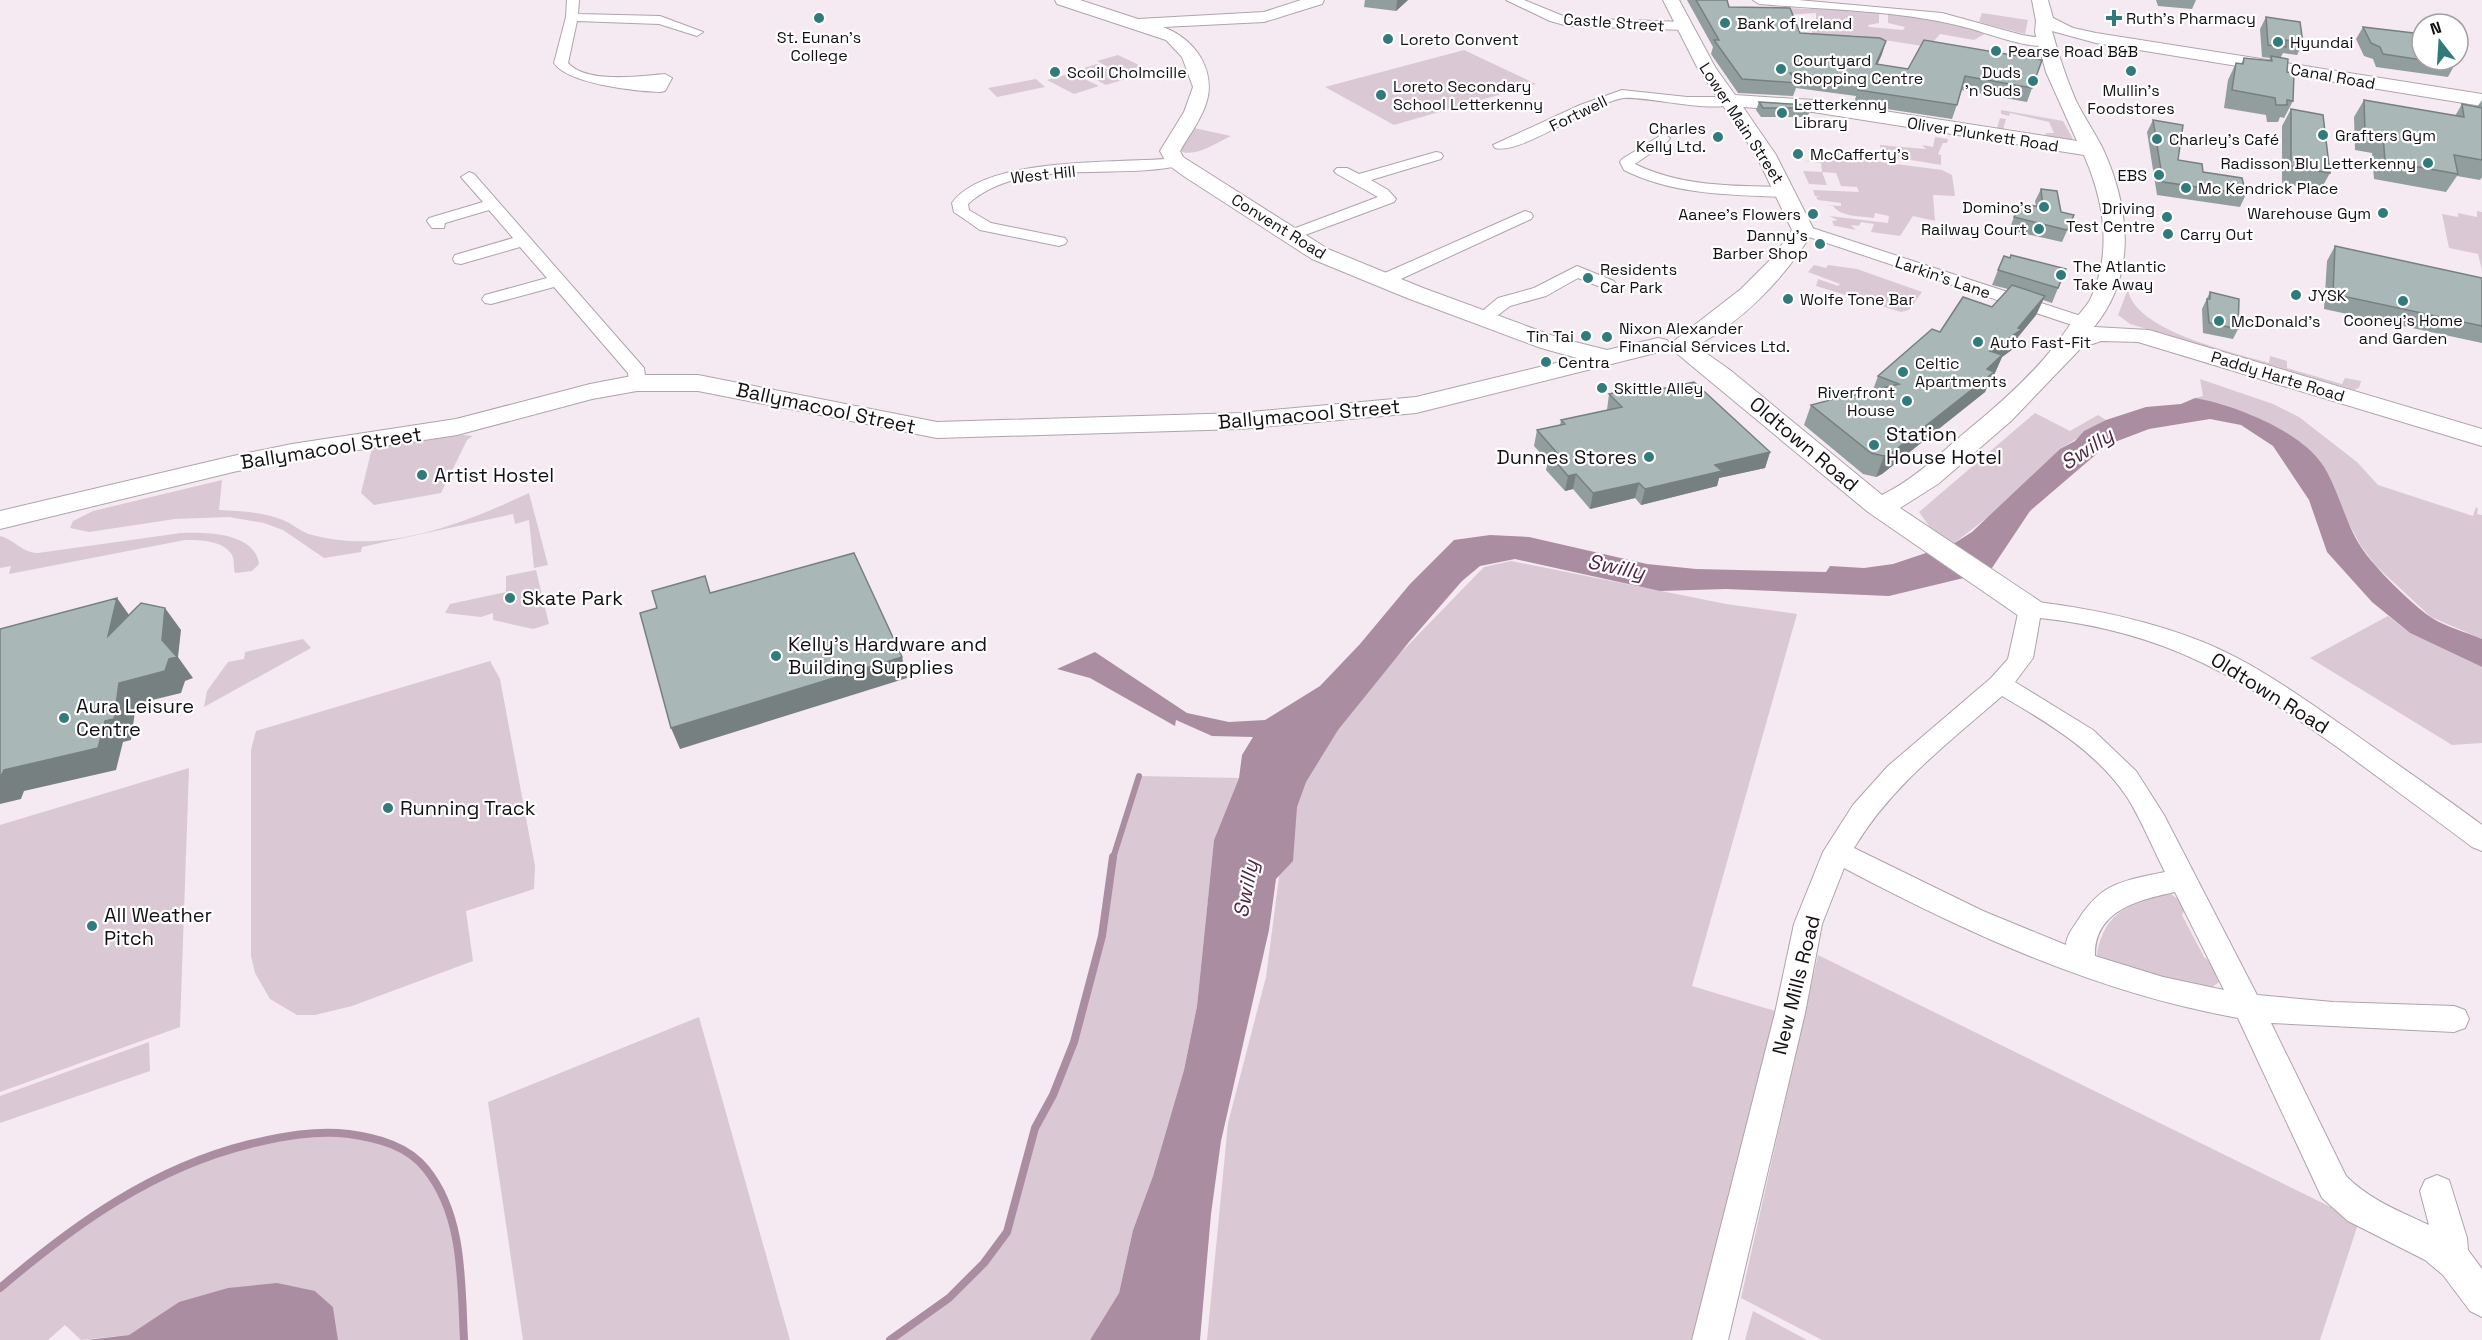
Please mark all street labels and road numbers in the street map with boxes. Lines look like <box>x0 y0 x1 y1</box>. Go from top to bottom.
street label: Castle Street <box>1563 8 1665 37</box>
street label: Lower Main Street <box>1695 59 1789 188</box>
street label: Canal Road <box>2289 59 2377 94</box>
street label: Fortwell <box>1546 90 1611 136</box>
street label: Oliver Plunkett Road <box>1906 112 2060 157</box>
street label: West Hill <box>1010 161 1077 188</box>
street label: Convent Road <box>1227 189 1330 264</box>
street label: Larkin's Lane <box>1892 251 1993 304</box>
street label: Paddy Harte Road <box>2209 346 2347 407</box>
street label: Ballymacool Street <box>734 376 918 440</box>
street label: Oldtown Road <box>1744 391 1864 497</box>
street label: Ballymacool Street <box>1217 393 1401 435</box>
street label: Ballymacool Street <box>239 421 423 475</box>
street label: Oldtown Road <box>2206 646 2334 740</box>
street label: New Mills Road <box>1766 913 1826 1057</box>

